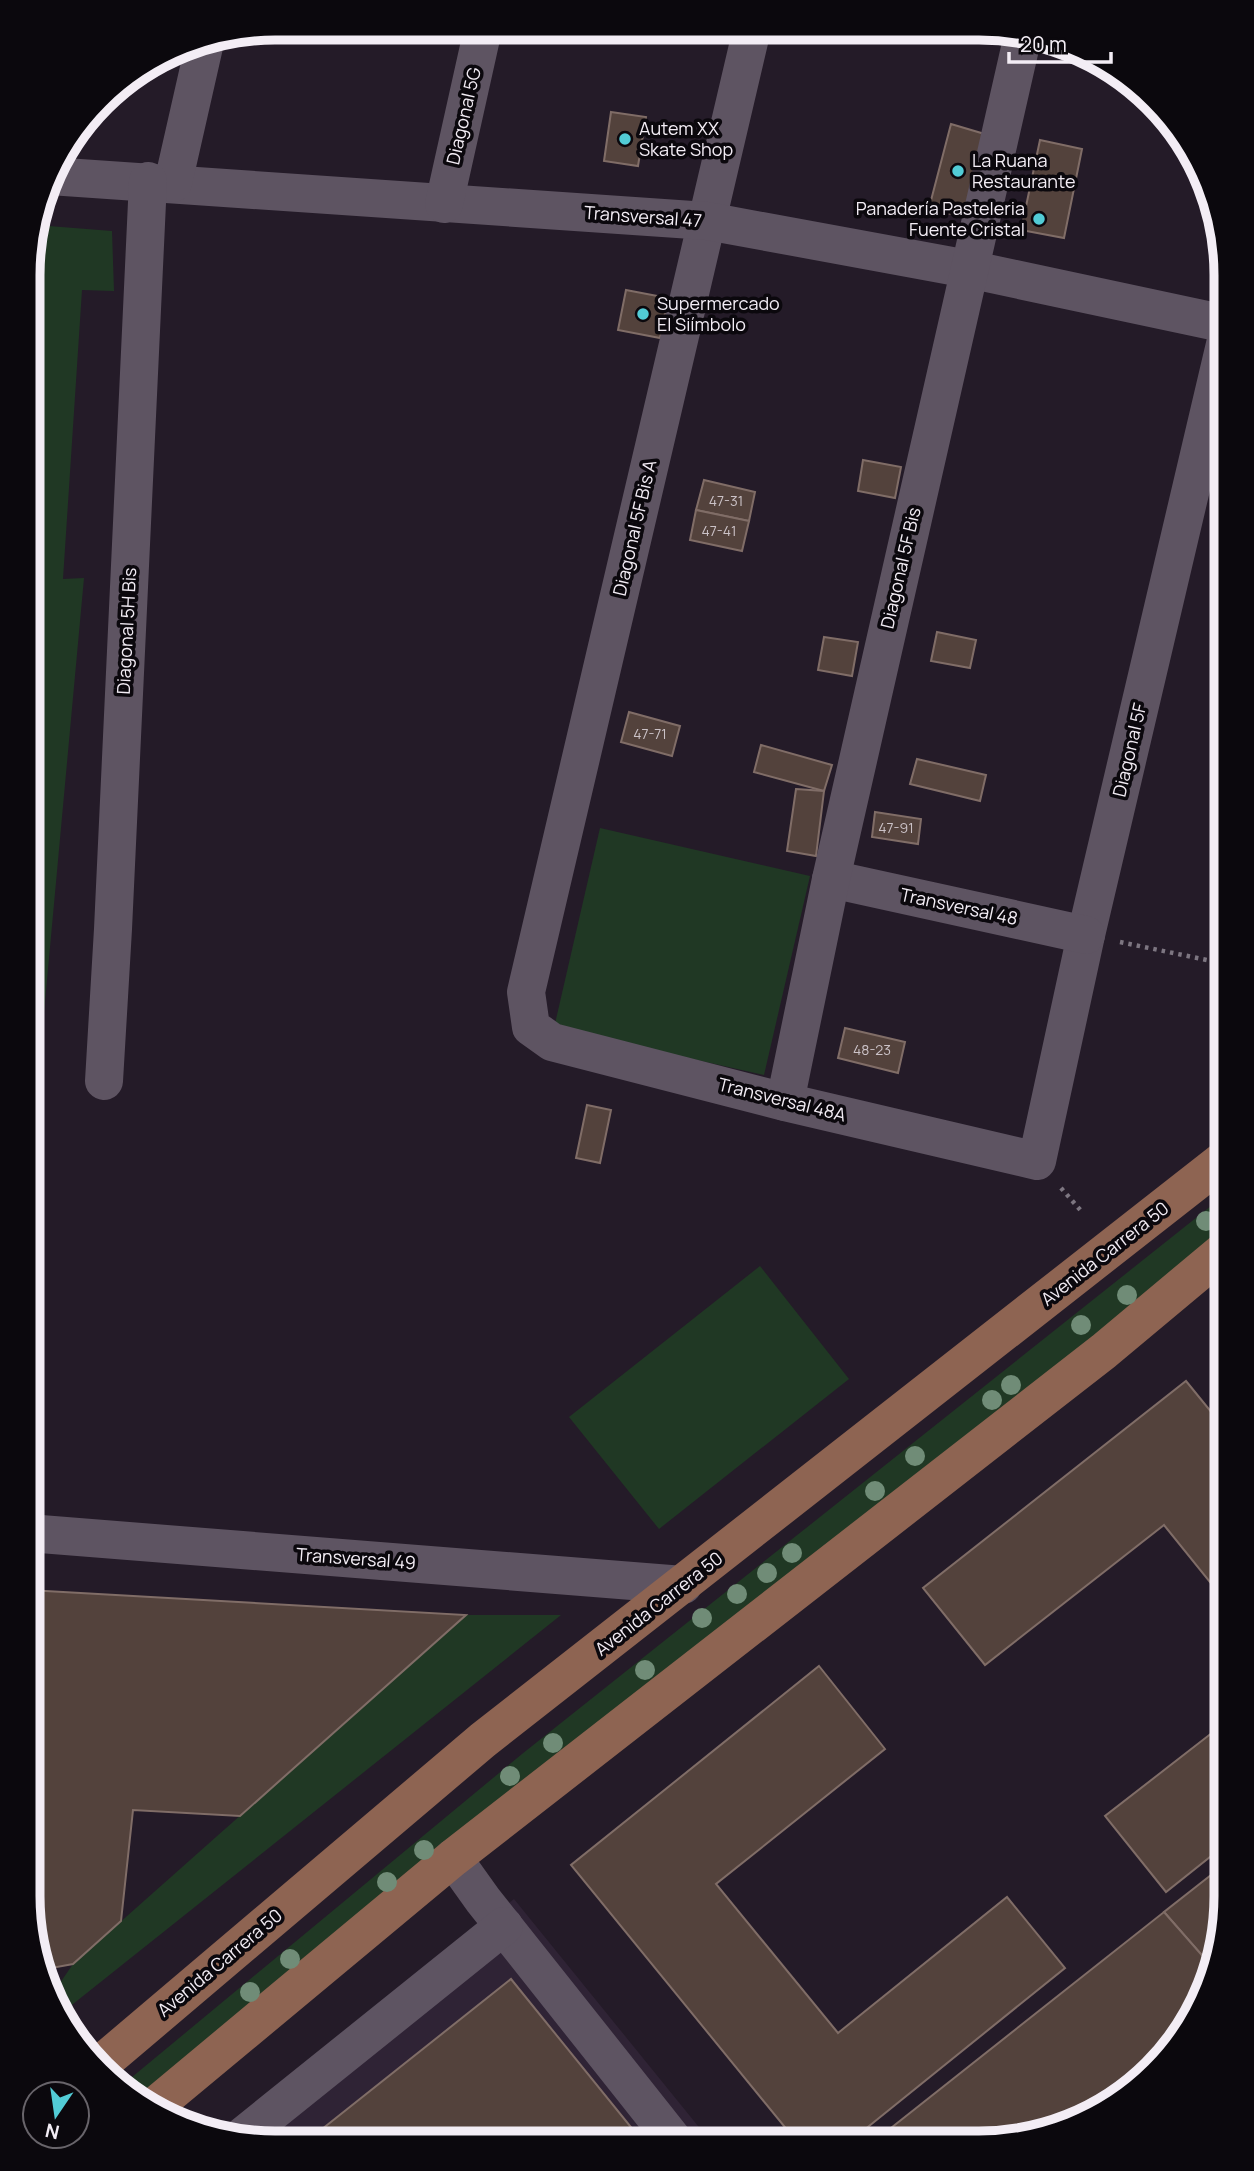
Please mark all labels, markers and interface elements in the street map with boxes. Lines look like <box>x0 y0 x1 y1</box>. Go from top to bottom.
scale bar <box>1009 21 1110 65</box>
text: 20 m <box>1020 30 1067 58</box>
street label: Diagonal 5G <box>440 64 486 167</box>
place label: Autem XX Skate Shop <box>639 116 733 161</box>
marker: Autem XX Skate Shop <box>617 131 633 147</box>
place label: La Ruana Restaurante <box>972 148 1075 193</box>
marker: La Ruana Restaurante <box>950 163 966 179</box>
place label: Panadería Pasteleria Fuente Cristal <box>856 196 1025 241</box>
street label: Transversal 47 <box>583 200 703 232</box>
marker: Panadería Pasteleria Fuente Cristal <box>1031 211 1047 227</box>
place label: Supermercado El Siímbolo <box>657 291 780 336</box>
marker: Supermercado El Siímbolo <box>635 306 651 322</box>
street label: Diagonal 5F Bis A <box>607 457 661 598</box>
house number: 47-31 <box>709 491 743 510</box>
street label: Diagonal 5F Bis <box>874 505 926 631</box>
house number: 47-41 <box>702 521 736 540</box>
street label: Diagonal 5H Bis <box>111 567 141 695</box>
street label: Diagonal 5F <box>1107 701 1151 799</box>
house number: 47-71 <box>633 724 667 743</box>
house number: 47-91 <box>878 818 914 837</box>
street label: Transversal 48 <box>898 882 1020 930</box>
house number: 48-23 <box>853 1040 891 1059</box>
street label: Transversal 48A <box>716 1072 849 1127</box>
street label: Avenida Carrera 50 <box>1035 1196 1173 1311</box>
street label: Transversal 49 <box>295 1542 417 1574</box>
street label: Avenida Carrera 50 <box>589 1546 727 1661</box>
street label: Avenida Carrera 50 <box>152 1903 287 2022</box>
north arrow <box>21 2080 91 2150</box>
text: N <box>43 2117 62 2146</box>

